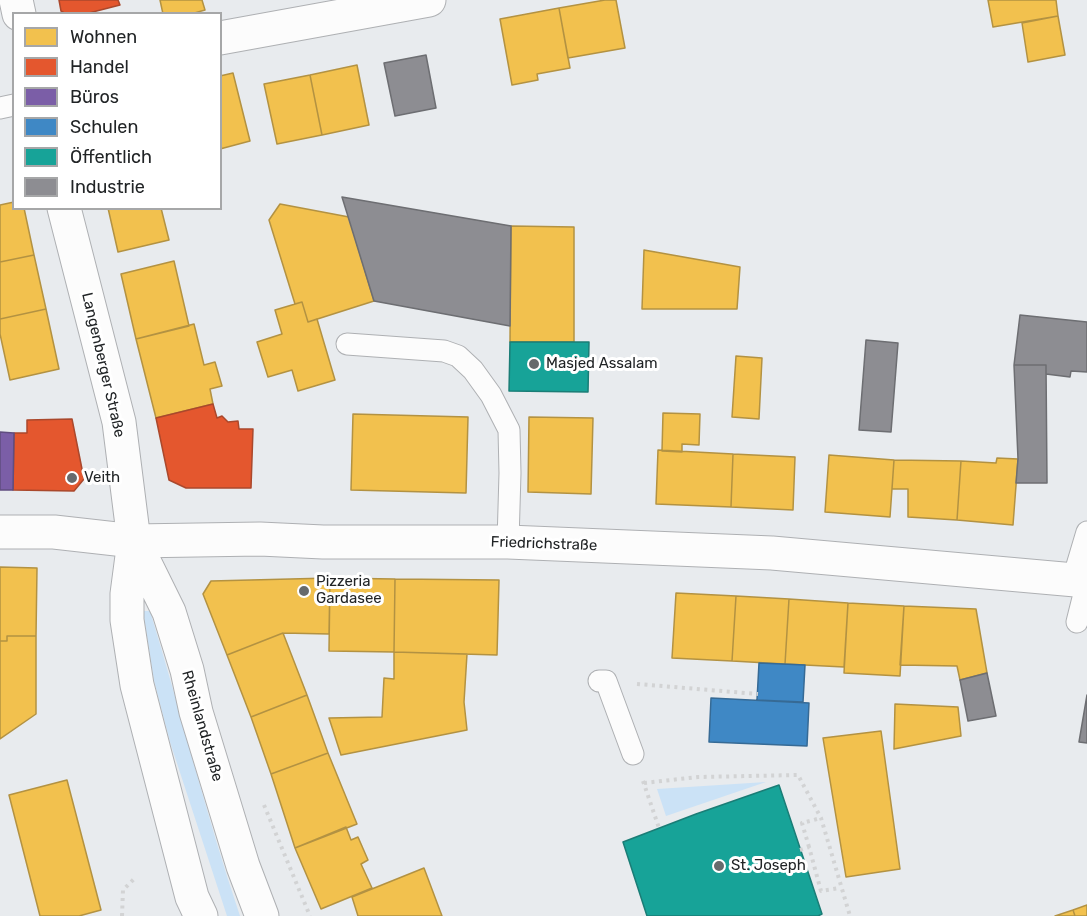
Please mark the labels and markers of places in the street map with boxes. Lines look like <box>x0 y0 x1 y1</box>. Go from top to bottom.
place label: Masjed Assalam <box>546 355 658 373</box>
marker: Masjed Assalam <box>527 357 541 371</box>
place label: Veith <box>84 469 120 487</box>
marker: Veith <box>65 471 79 485</box>
place label: Pizzeria Gardasee <box>316 573 382 608</box>
marker: Pizzeria Gardasee <box>297 584 311 598</box>
place label: St. Joseph <box>731 857 806 875</box>
marker: St. Joseph <box>712 859 726 873</box>

